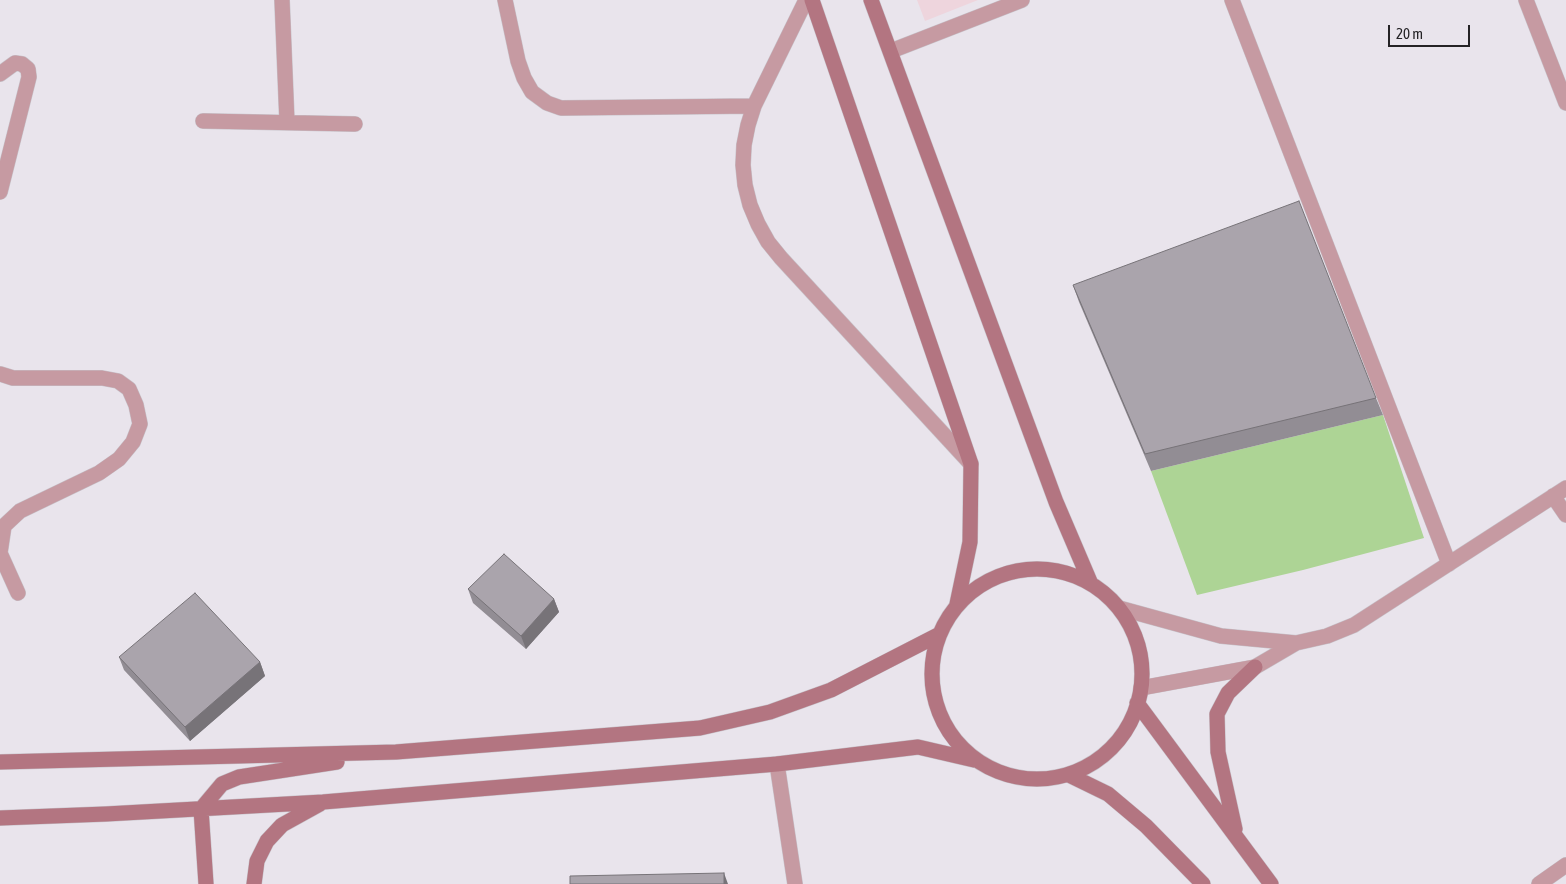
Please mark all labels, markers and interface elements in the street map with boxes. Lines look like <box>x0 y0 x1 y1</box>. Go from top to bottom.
scale bar <box>1391 15 1474 47</box>
text: 20 m <box>1396 25 1423 42</box>

